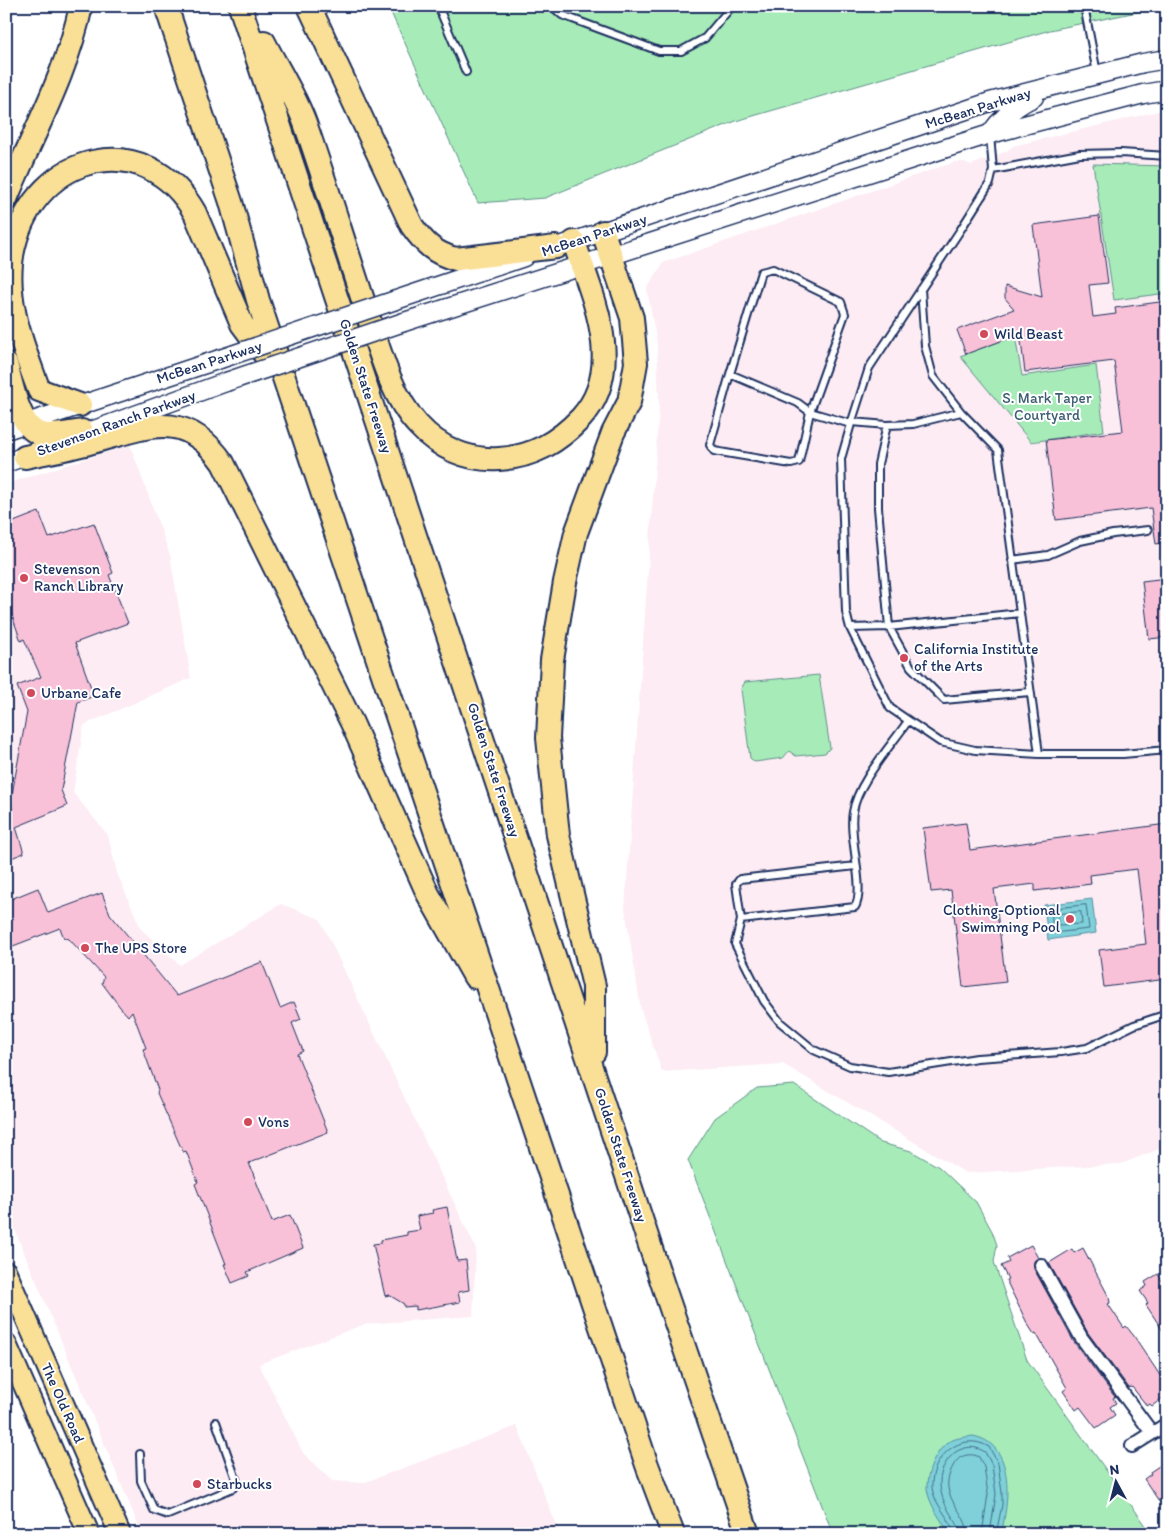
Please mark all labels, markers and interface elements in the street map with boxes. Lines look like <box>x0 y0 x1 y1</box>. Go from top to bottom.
street label: McBean Parkway <box>923 83 1033 133</box>
street label: McBean Parkway <box>539 210 649 260</box>
street label: Golden State Freeway <box>336 316 396 456</box>
place label: Wild Beast <box>994 325 1063 343</box>
marker: Wild Beast <box>978 328 990 340</box>
street label: McBean Parkway <box>154 337 264 387</box>
street label: Stevenson Ranch Parkway <box>34 386 198 460</box>
park label: S. Mark Taper Courtyard <box>1002 389 1092 424</box>
place label: Stevenson Ranch Library <box>34 560 123 595</box>
marker: Stevenson Ranch Library <box>18 572 30 584</box>
place label: California Institute of the Arts <box>914 640 1038 675</box>
marker: California Institute of the Arts <box>898 652 910 664</box>
place label: Urbane Cafe <box>41 684 121 702</box>
marker: Urbane Cafe <box>25 687 37 699</box>
street label: Golden State Freeway <box>464 700 524 840</box>
place label: Clothing-Optional Swimming Pool <box>943 901 1061 936</box>
marker: Clothing-Optional Swimming Pool <box>1064 913 1076 925</box>
place label: The UPS Store <box>95 939 187 957</box>
marker: The UPS Store <box>79 942 91 954</box>
street label: Golden State Freeway <box>591 1085 651 1225</box>
place label: Vons <box>258 1113 289 1131</box>
marker: Vons <box>242 1116 254 1128</box>
street label: The Old Road <box>37 1360 89 1447</box>
north arrow <box>1090 1458 1140 1508</box>
text: N <box>1109 1461 1120 1479</box>
place label: Starbucks <box>207 1475 272 1493</box>
marker: Starbucks <box>191 1478 203 1490</box>

